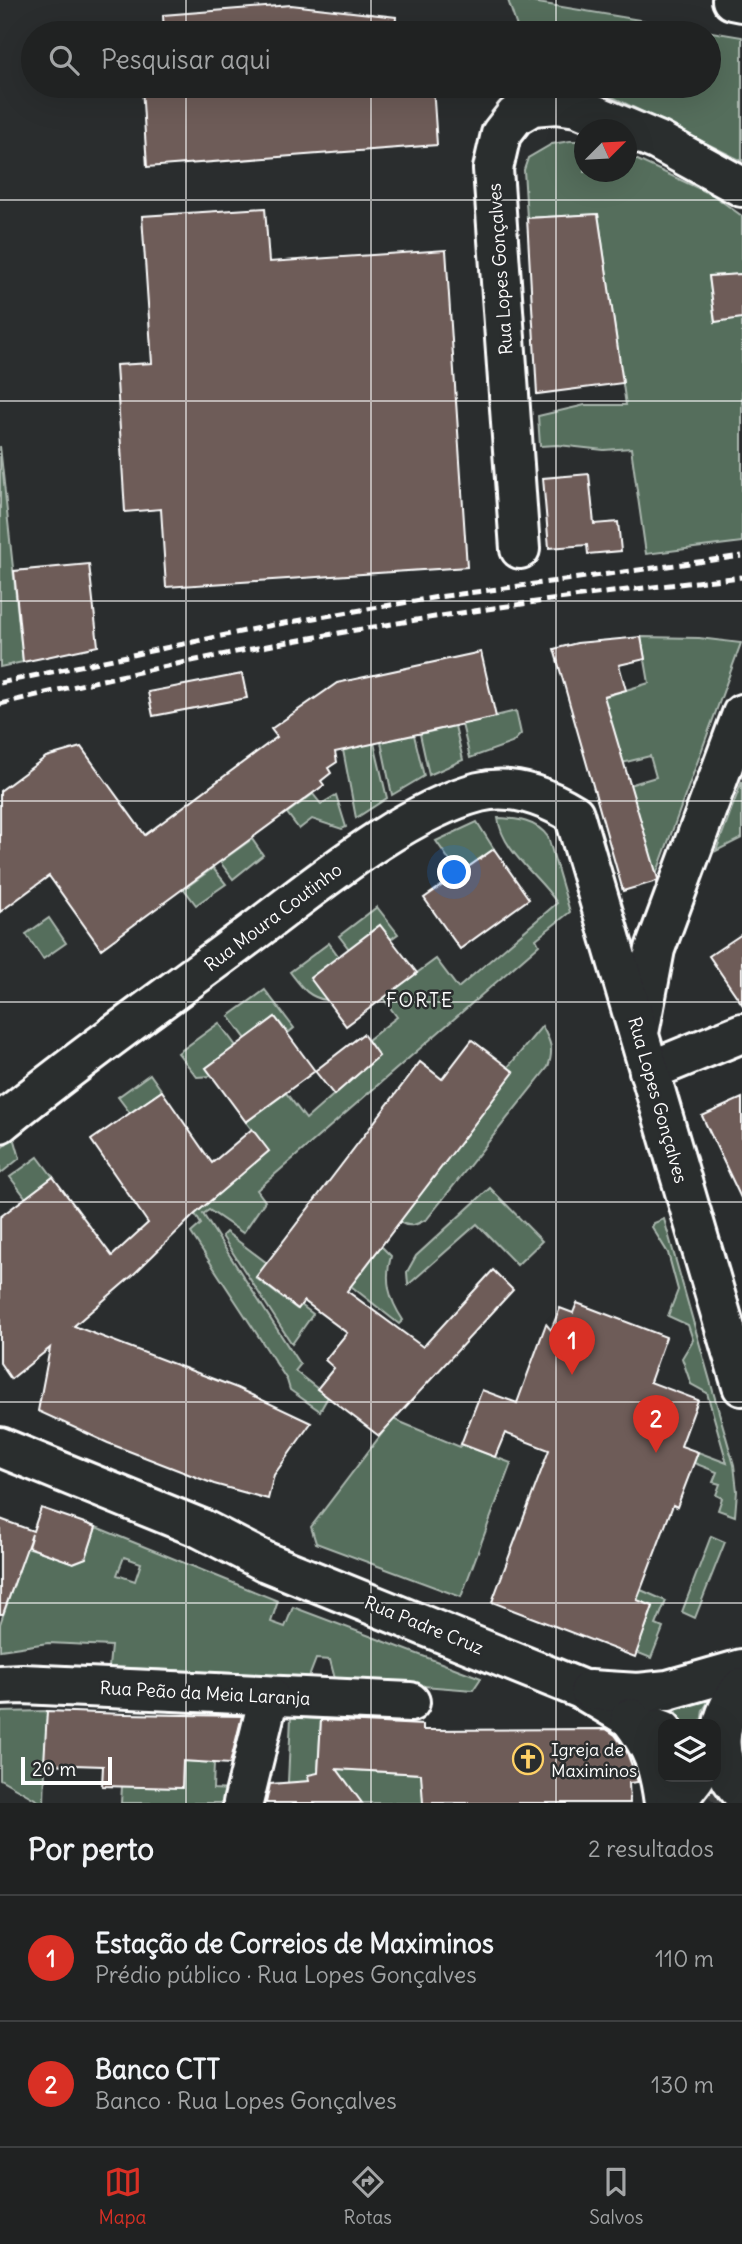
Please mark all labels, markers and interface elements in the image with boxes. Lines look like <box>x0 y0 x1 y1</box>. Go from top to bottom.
search box <box>21 21 721 98</box>
icon: search <box>45 41 83 79</box>
text: Pesquisar aqui <box>101 43 270 76</box>
north arrow <box>574 119 637 182</box>
street label: Rua Lopes Gonçalves <box>483 182 517 356</box>
your location <box>437 855 471 889</box>
street label: Rua Moura Coutinho <box>200 858 346 976</box>
district label: FORTE <box>386 988 454 1012</box>
street label: Rua Lopes Gonçalves <box>623 1014 693 1186</box>
pin: 1 <box>549 1317 595 1375</box>
pin: 2 <box>633 1395 679 1453</box>
street label: Rua Padre Cruz <box>361 1591 487 1660</box>
street label: Rua Peão da Meia Laranja <box>99 1676 311 1710</box>
map controls <box>658 1719 721 1782</box>
button: layers <box>658 1719 721 1782</box>
place label: Igreja de Maximinos <box>551 1738 637 1782</box>
church icon: Igreja de Maximinos <box>511 1742 545 1776</box>
scale bar <box>21 1754 112 1786</box>
text: 20 m <box>32 1757 76 1781</box>
text: Por perto <box>28 1830 154 1868</box>
text: 2 resultados <box>588 1834 714 1863</box>
text: Estação de Correios de Maximinos <box>95 1927 494 1960</box>
text: 1 <box>46 1944 56 1973</box>
text: 110 m <box>655 1944 714 1973</box>
text: Prédio público · Rua Lopes Gonçalves <box>95 1960 477 1989</box>
text: Banco CTT <box>95 2053 220 2086</box>
text: 2 <box>45 2070 57 2099</box>
text: 130 m <box>651 2070 714 2099</box>
text: Banco · Rua Lopes Gonçalves <box>95 2086 397 2115</box>
tab: Mapa <box>99 2163 146 2229</box>
tab: Rotas <box>344 2163 392 2229</box>
tab: Salvos <box>589 2163 643 2229</box>

